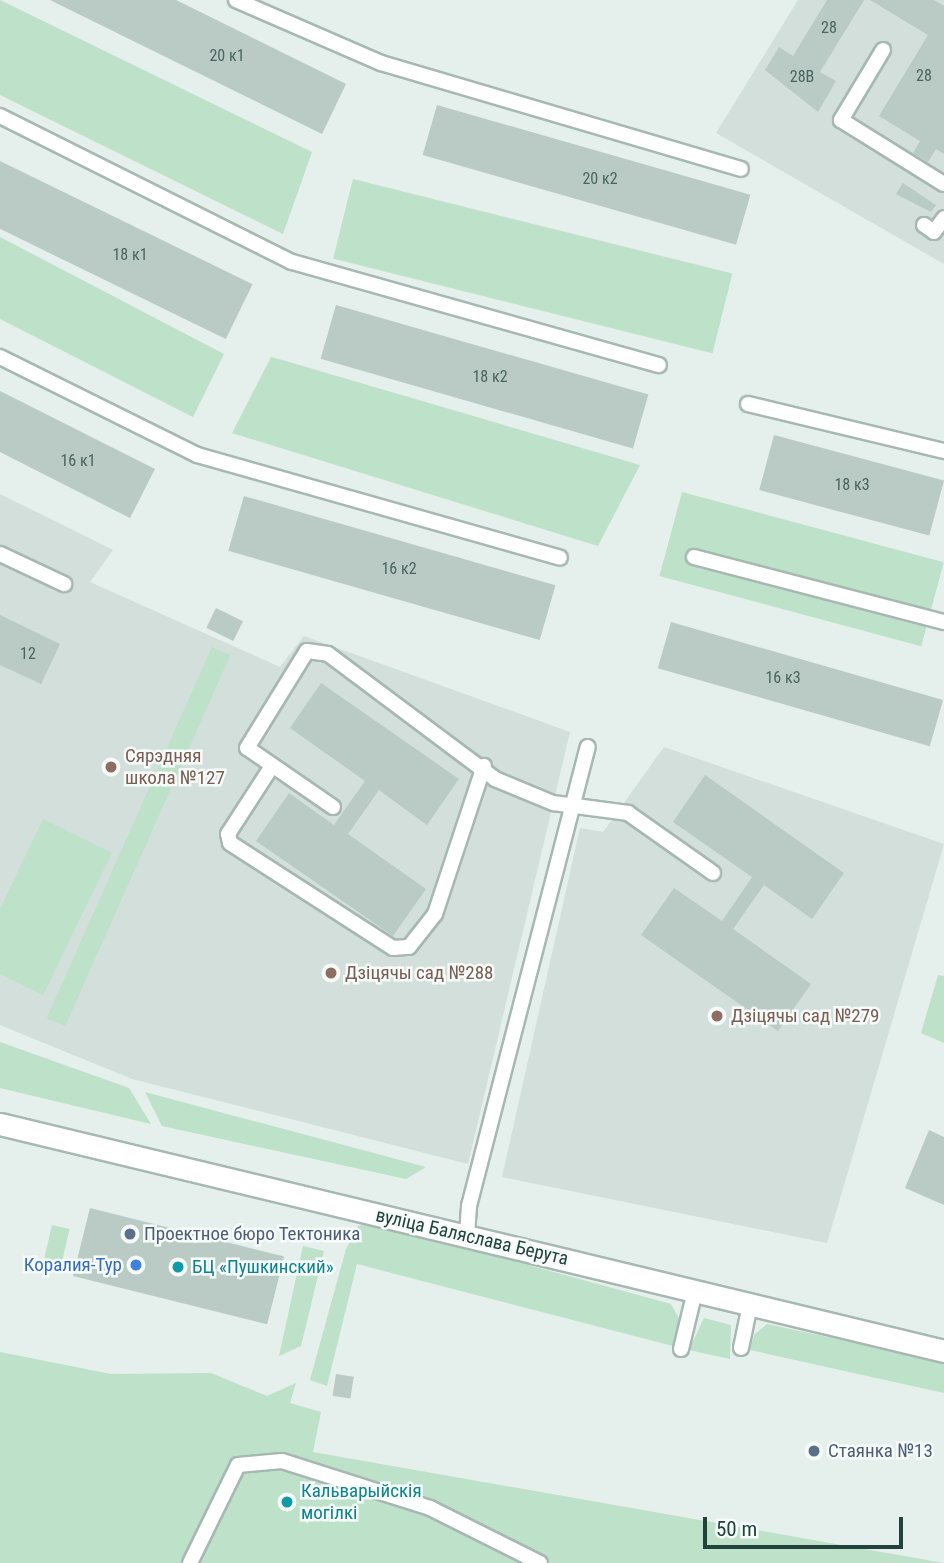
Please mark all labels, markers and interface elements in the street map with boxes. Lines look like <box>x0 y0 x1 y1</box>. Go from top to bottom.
house number: 28 <box>821 18 837 38</box>
house number: 20 к1 <box>209 46 245 66</box>
house number: 28 <box>916 66 932 86</box>
house number: 28В <box>790 67 814 87</box>
house number: 20 к2 <box>582 169 618 189</box>
house number: 18 к1 <box>112 245 148 265</box>
house number: 18 к2 <box>472 367 508 387</box>
house number: 16 к1 <box>60 451 96 471</box>
house number: 18 к3 <box>834 475 870 495</box>
house number: 16 к2 <box>381 559 417 579</box>
house number: 12 <box>20 644 36 664</box>
house number: 16 к3 <box>765 668 801 688</box>
place label: Сярэдняя школа №127 <box>125 745 225 789</box>
marker: Сярэдняя школа №127 <box>103 759 119 775</box>
place label: Дзіцячы сад №288 <box>345 962 493 984</box>
marker: Дзіцячы сад №288 <box>323 965 339 981</box>
place label: Дзіцячы сад №279 <box>731 1005 879 1027</box>
marker: Дзіцячы сад №279 <box>709 1008 725 1024</box>
street label: вуліца Баляслава Берута <box>373 1204 571 1270</box>
place label: Проектное бюро Тектоника <box>144 1223 361 1245</box>
marker: Проектное бюро Тектоника <box>122 1226 138 1242</box>
place label: Коралия-Тур <box>24 1254 122 1276</box>
place label: БЦ «Пушкинский» <box>192 1256 334 1278</box>
marker: Коралия-Тур <box>128 1257 144 1273</box>
marker: БЦ «Пушкинский» <box>170 1259 186 1275</box>
place label: Стаянка №13 <box>828 1440 933 1462</box>
marker: Стаянка №13 <box>806 1443 822 1459</box>
place label: Кальварыйскія могілкі <box>301 1480 422 1524</box>
marker: Кальварыйскія могілкі <box>279 1494 295 1510</box>
scale bar <box>706 1504 906 1548</box>
text: 50 m <box>716 1517 757 1541</box>

